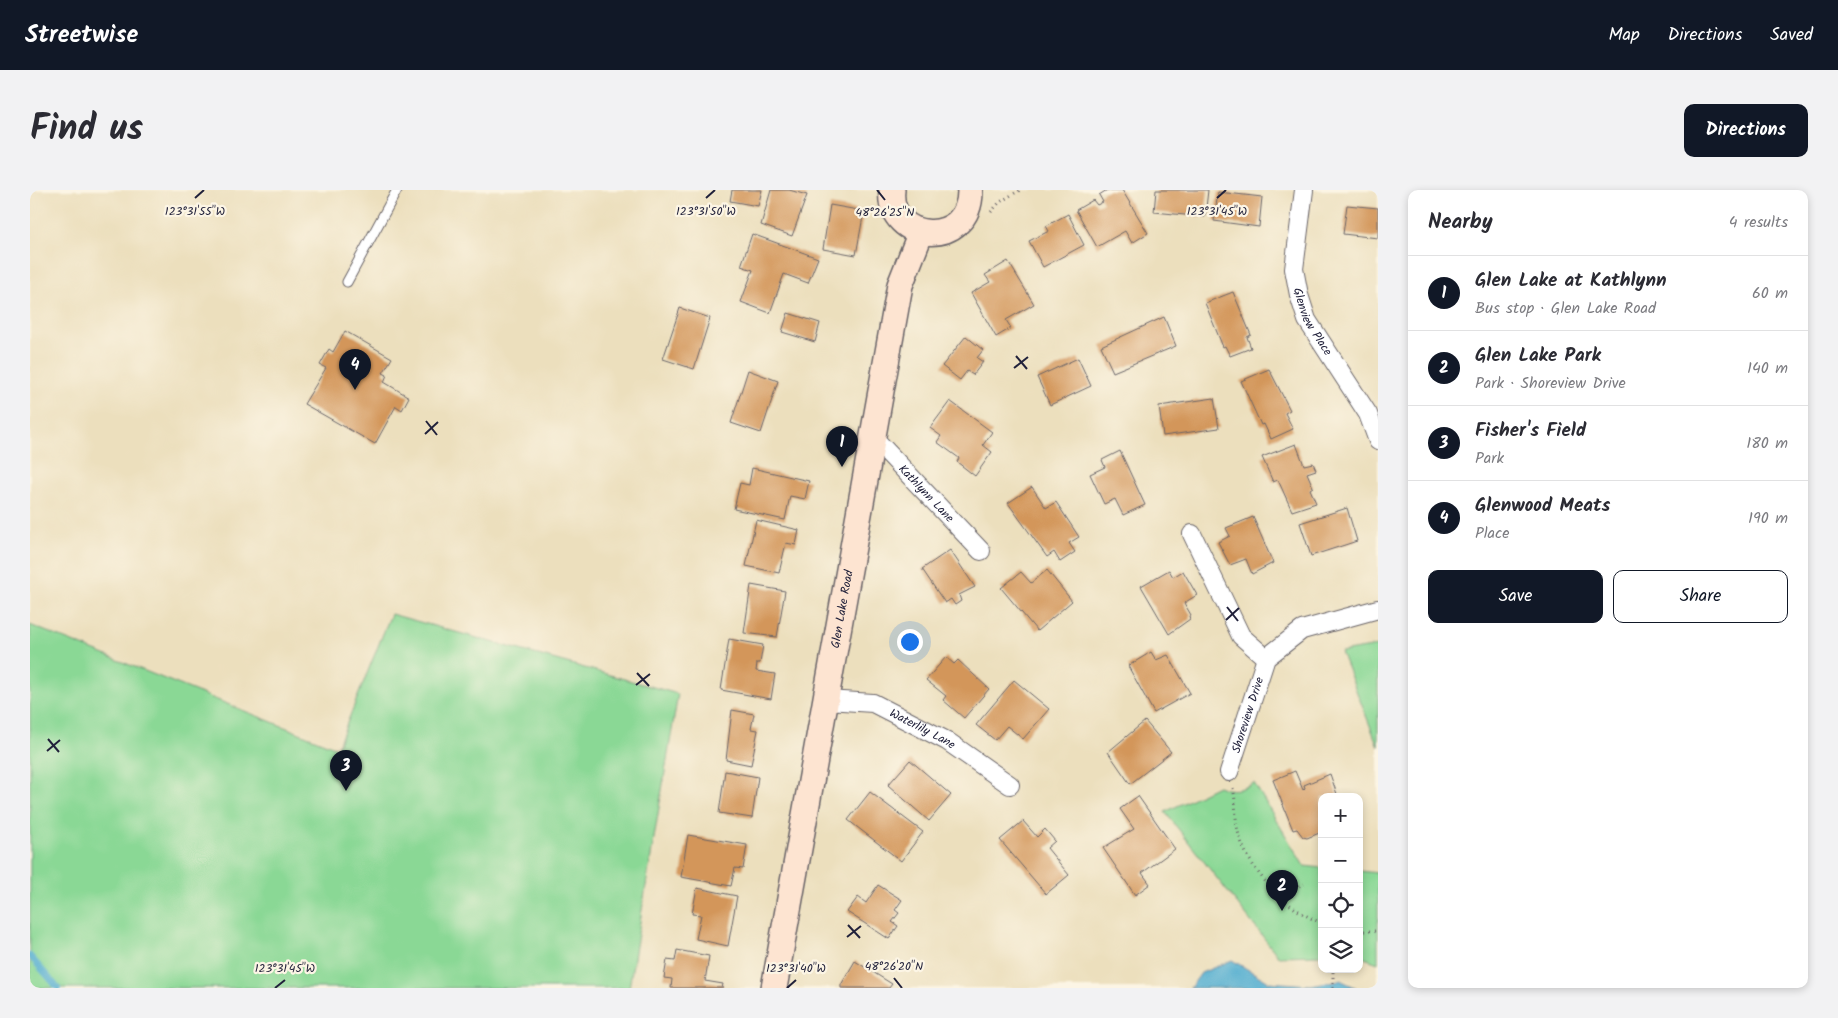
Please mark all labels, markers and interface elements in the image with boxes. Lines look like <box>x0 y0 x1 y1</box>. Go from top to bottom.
text: Streetwise <box>25 16 138 55</box>
text: Map <box>1608 21 1640 50</box>
text: Directions <box>1668 21 1742 50</box>
text: Saved <box>1770 21 1813 50</box>
text: Find us <box>30 102 143 158</box>
button: Directions <box>1684 104 1808 157</box>
text: 123°31'55"W <box>165 202 225 221</box>
text: 123°31'50"W <box>676 202 736 221</box>
text: 123°31'45"W <box>1187 202 1247 221</box>
text: 48°26'25"N <box>856 203 914 222</box>
text: Nearby <box>1428 206 1493 239</box>
text: 4 results <box>1729 210 1788 235</box>
text: Glen Lake at Kathlynn <box>1475 266 1666 296</box>
text: 1 <box>1442 281 1446 306</box>
text: 60 m <box>1752 281 1788 306</box>
street label: Glenview Place <box>1288 286 1337 360</box>
text: Bus stop · Glen Lake Road <box>1475 296 1656 321</box>
text: Glen Lake Park <box>1475 341 1601 371</box>
pin: 4 <box>339 349 371 390</box>
text: 2 <box>1439 356 1449 381</box>
text: 140 m <box>1747 356 1788 381</box>
text: Park · Shoreview Drive <box>1475 371 1626 396</box>
text: Fisher's Field <box>1475 416 1586 446</box>
pin: 1 <box>826 426 858 467</box>
text: 3 <box>1440 431 1448 456</box>
text: 180 m <box>1746 431 1788 456</box>
text: Park <box>1475 446 1504 471</box>
street label: Kathlynn Lane <box>894 460 959 528</box>
text: Glenwood Meats <box>1475 491 1610 521</box>
text: 4 <box>1440 506 1448 531</box>
text: 190 m <box>1748 506 1788 531</box>
text: Place <box>1475 521 1509 546</box>
street label: Glen Lake Road <box>826 568 859 650</box>
button: Save <box>1428 570 1603 623</box>
button: Share <box>1613 570 1788 623</box>
your location <box>897 629 923 655</box>
street label: Shoreview Drive <box>1227 674 1269 756</box>
street label: Waterlily Lane <box>886 704 960 755</box>
pin: 3 <box>330 750 362 791</box>
map controls <box>1318 793 1363 973</box>
button: + <box>1318 793 1363 838</box>
button: − <box>1318 838 1363 883</box>
pin: 2 <box>1266 870 1298 911</box>
button: locate <box>1318 883 1363 928</box>
button: layers <box>1318 928 1363 973</box>
text: 48°26'20"N <box>865 957 923 976</box>
text: 123°31'45"W <box>255 959 315 978</box>
text: 123°31'40"W <box>766 959 826 978</box>

